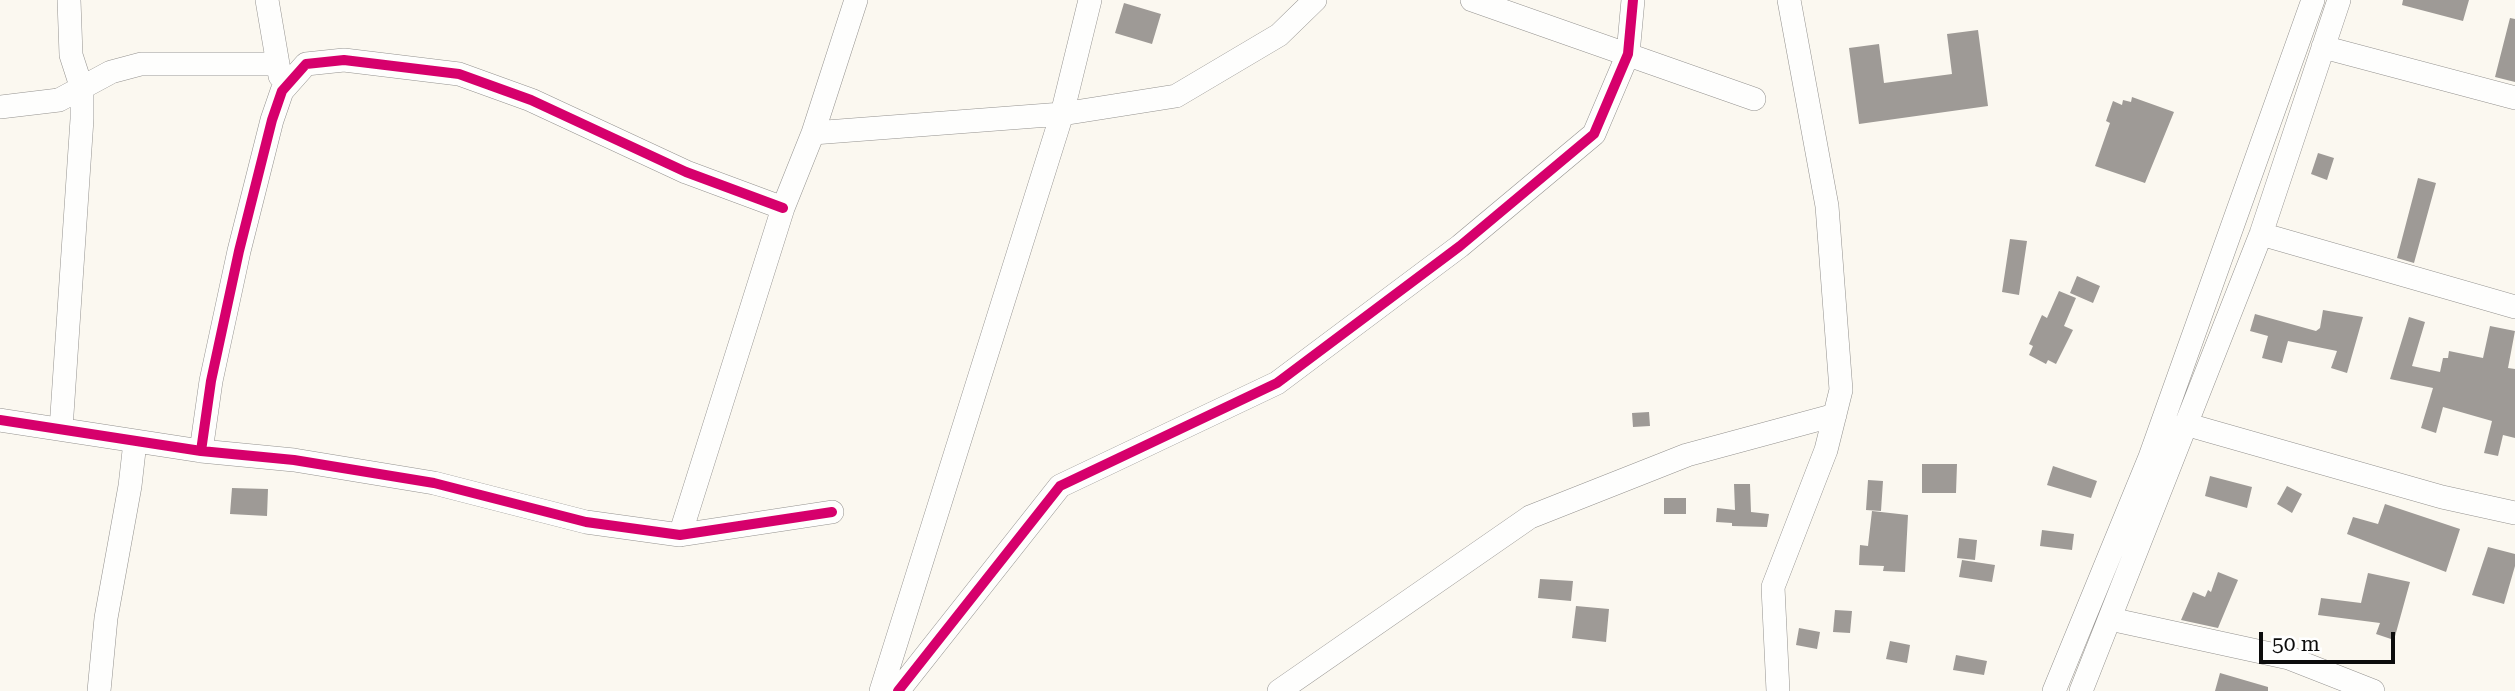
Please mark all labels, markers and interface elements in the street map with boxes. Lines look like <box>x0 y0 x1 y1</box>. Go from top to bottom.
scale bar <box>2263 618 2400 662</box>
text: 50 m <box>2272 632 2320 656</box>

